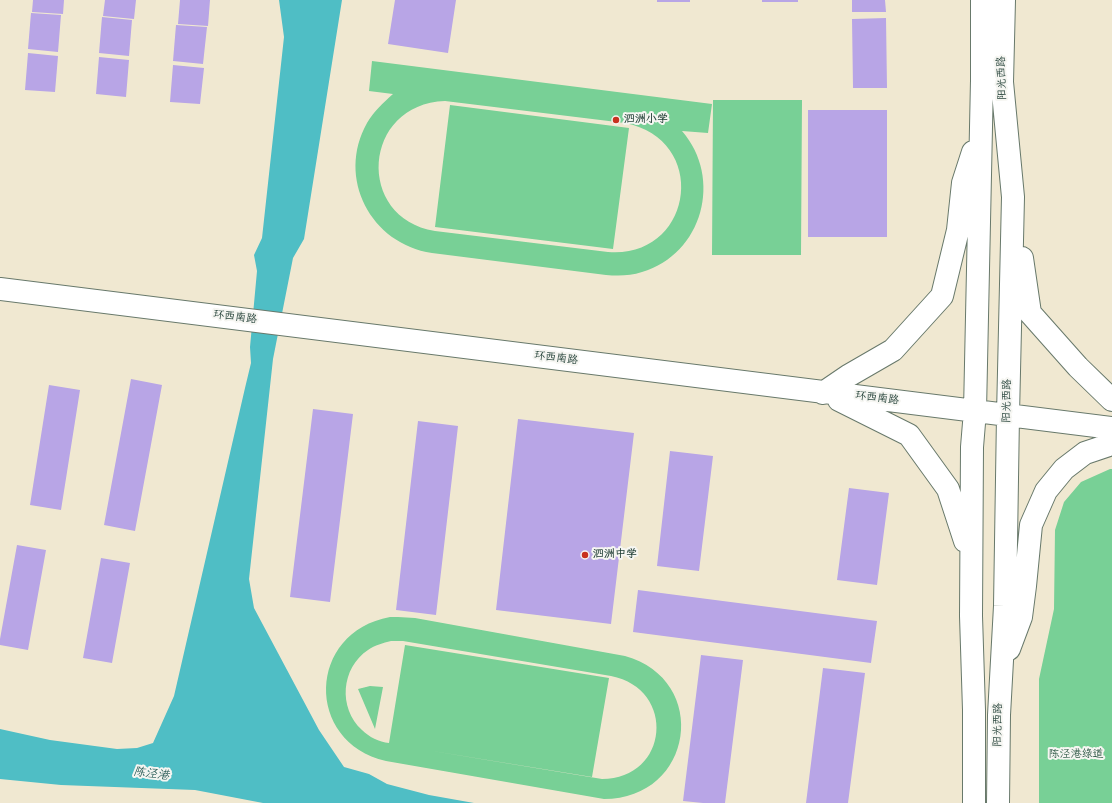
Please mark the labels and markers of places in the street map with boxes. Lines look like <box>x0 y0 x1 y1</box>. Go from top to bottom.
place label: 泗洲小学 <box>624 113 668 127</box>
marker: 泗洲小学 <box>611 115 621 125</box>
place label: 泗洲中学 <box>593 548 637 562</box>
marker: 泗洲中学 <box>580 550 590 560</box>

